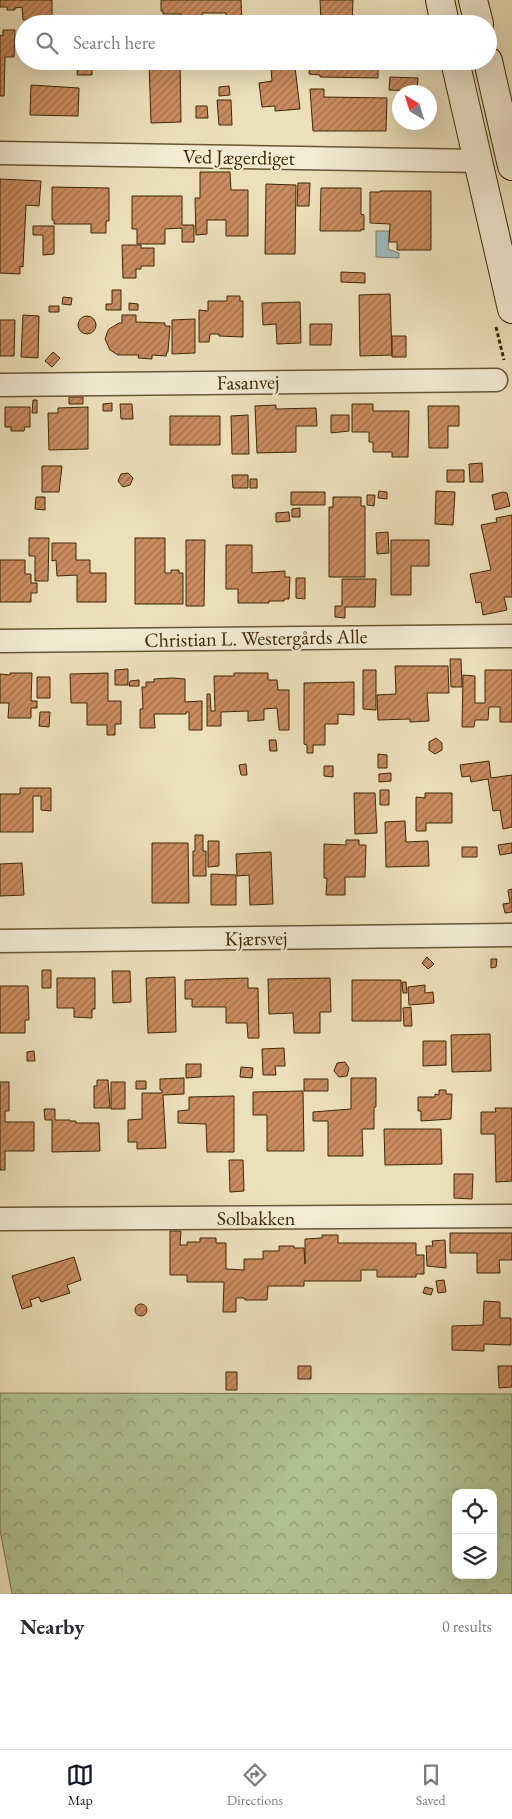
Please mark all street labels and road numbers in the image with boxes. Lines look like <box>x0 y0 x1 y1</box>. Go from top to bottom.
street label: Ved Jægerdiget <box>183 143 296 171</box>
street label: Fasanvej <box>216 368 280 396</box>
street label: Christian L. Westergårds Alle <box>144 623 368 653</box>
street label: Kjærsvej <box>224 924 288 952</box>
street label: Solbakken <box>217 1205 296 1231</box>

